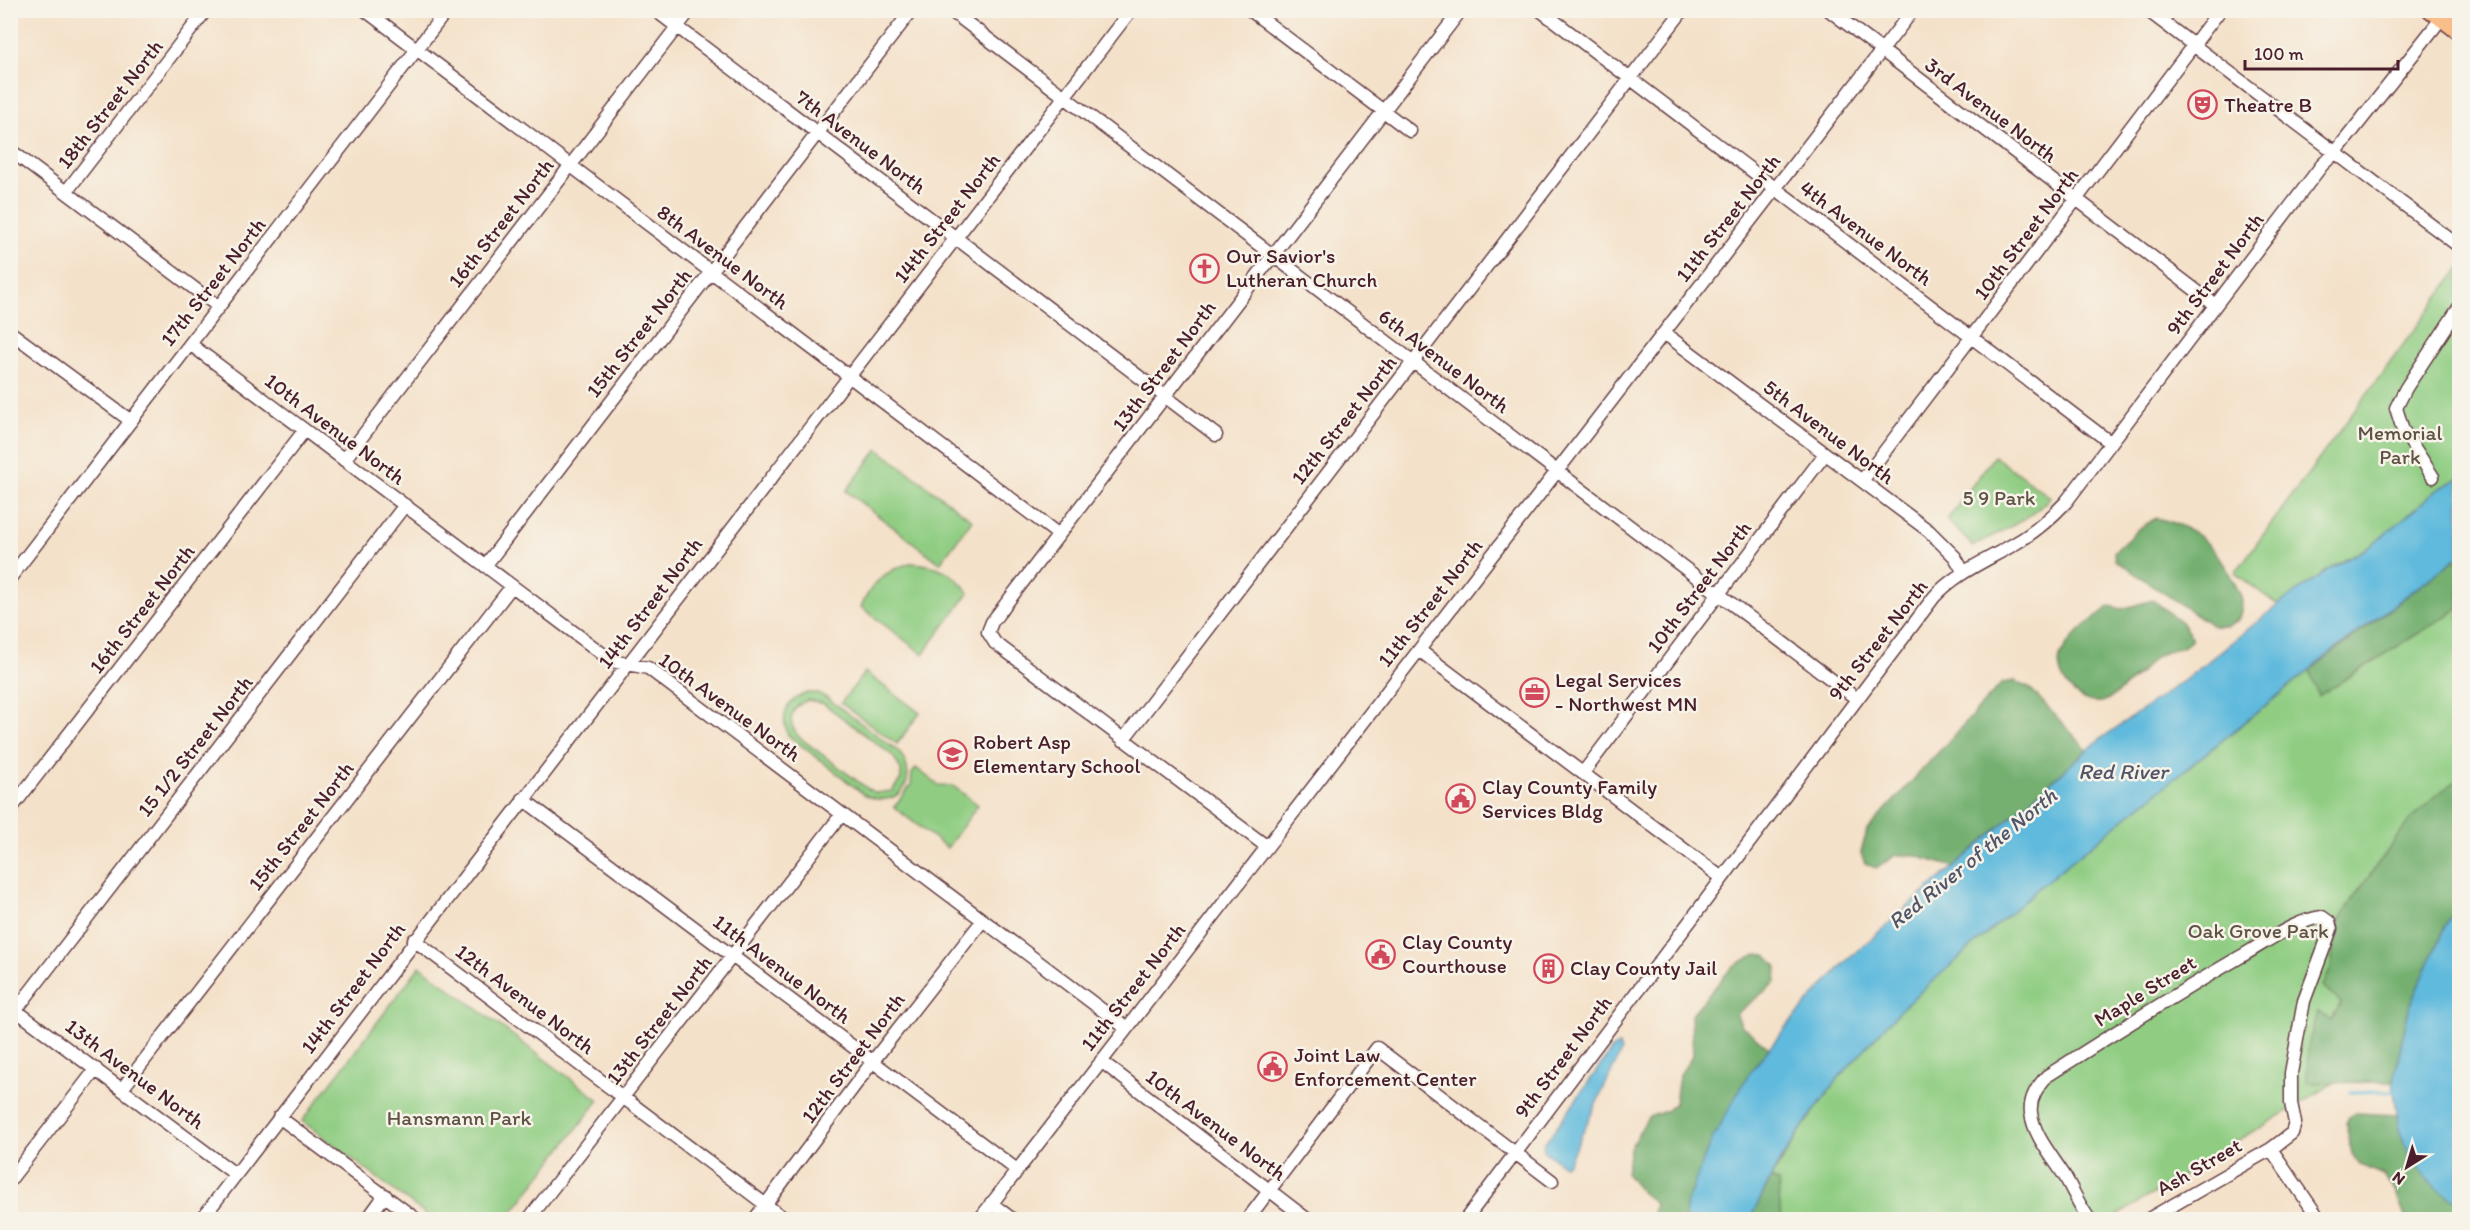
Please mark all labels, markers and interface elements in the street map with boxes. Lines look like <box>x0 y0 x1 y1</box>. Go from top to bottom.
scale bar <box>2245 33 2398 71</box>
street label: 18th Street North <box>51 34 168 173</box>
text: 100 m <box>2254 43 2304 65</box>
street label: 3rd Avenue North <box>1920 52 2063 168</box>
street label: 7th Avenue North <box>791 84 932 199</box>
theatre icon: Theatre B <box>2187 89 2219 121</box>
place label: Theatre B <box>2224 92 2312 117</box>
street label: 14th Street North <box>888 147 1005 288</box>
street label: 11th Street North <box>1670 149 1785 287</box>
street label: 16th Street North <box>443 153 559 292</box>
street label: 10th Street North <box>1968 163 2083 304</box>
street label: 4th Avenue North <box>1795 175 1938 291</box>
street label: 8th Avenue North <box>653 199 795 315</box>
street label: 9th Street North <box>2160 207 2269 340</box>
street label: 17th Street North <box>155 212 271 351</box>
place label: Our Savior's Lutheran Church <box>1226 243 1377 292</box>
church icon: Our Savior's Lutheran Church <box>1189 252 1221 284</box>
street label: 15th Street North <box>581 263 697 402</box>
street label: 13th Street North <box>1106 295 1221 436</box>
street label: 6th Avenue North <box>1374 303 1515 419</box>
street label: 12th Street North <box>1286 350 1402 489</box>
street label: 10th Avenue North <box>260 368 411 490</box>
street label: 5th Avenue North <box>1759 374 1900 489</box>
park label: Memorial Park <box>2358 420 2443 469</box>
park label: 5 9 Park <box>1963 485 2036 510</box>
street label: 10th Street North <box>1641 516 1756 657</box>
street label: 14th Street North <box>592 532 707 673</box>
street label: 11th Street North <box>1372 534 1487 672</box>
street label: 16th Street North <box>84 539 200 678</box>
street label: 9th Street North <box>1823 574 1933 705</box>
street label: 10th Avenue North <box>654 647 807 767</box>
place label: Legal Services - Northwest MN <box>1555 667 1697 716</box>
street label: 15 1/2 Street North <box>132 670 257 821</box>
office icon: Legal Services - Northwest MN <box>1518 676 1550 708</box>
place label: Robert Asp Elementary School <box>973 729 1141 778</box>
school or university icon: Robert Asp Elementary School <box>936 738 968 770</box>
street label: 15th Street North <box>243 756 359 895</box>
water label: Red River <box>2078 758 2170 785</box>
place label: Clay County Family Services Bldg <box>1482 774 1657 823</box>
water label: Red River of the North <box>1883 782 2062 935</box>
public building icon: Clay County Family Services Bldg <box>1445 783 1477 815</box>
street label: 11th Avenue North <box>708 909 857 1029</box>
street label: 14th Street North <box>295 917 410 1058</box>
street label: 11th Street North <box>1075 918 1190 1056</box>
park label: Oak Grove Park <box>2187 918 2329 943</box>
place label: Clay County Courthouse <box>1402 929 1513 978</box>
street label: 12th Avenue North <box>451 938 600 1059</box>
public building icon: Clay County Courthouse <box>1365 938 1397 970</box>
street label: Maple Street <box>2089 949 2200 1032</box>
street label: 13th Street North <box>600 950 717 1089</box>
building icon: Clay County Jail <box>1533 952 1565 984</box>
place label: Clay County Jail <box>1570 955 1717 980</box>
street label: 12th Street North <box>796 987 910 1128</box>
street label: 9th Street North <box>1508 990 1617 1123</box>
street label: 13th Avenue North <box>61 1013 210 1135</box>
place label: Joint Law Enforcement Center <box>1294 1042 1477 1091</box>
public building icon: Joint Law Enforcement Center <box>1257 1051 1289 1083</box>
street label: 10th Avenue North <box>1141 1064 1292 1186</box>
park label: Hansmann Park <box>387 1105 531 1130</box>
street label: Ash Street <box>2152 1132 2246 1201</box>
north arrow <box>2377 1137 2437 1197</box>
text: N <box>2388 1168 2408 1189</box>

